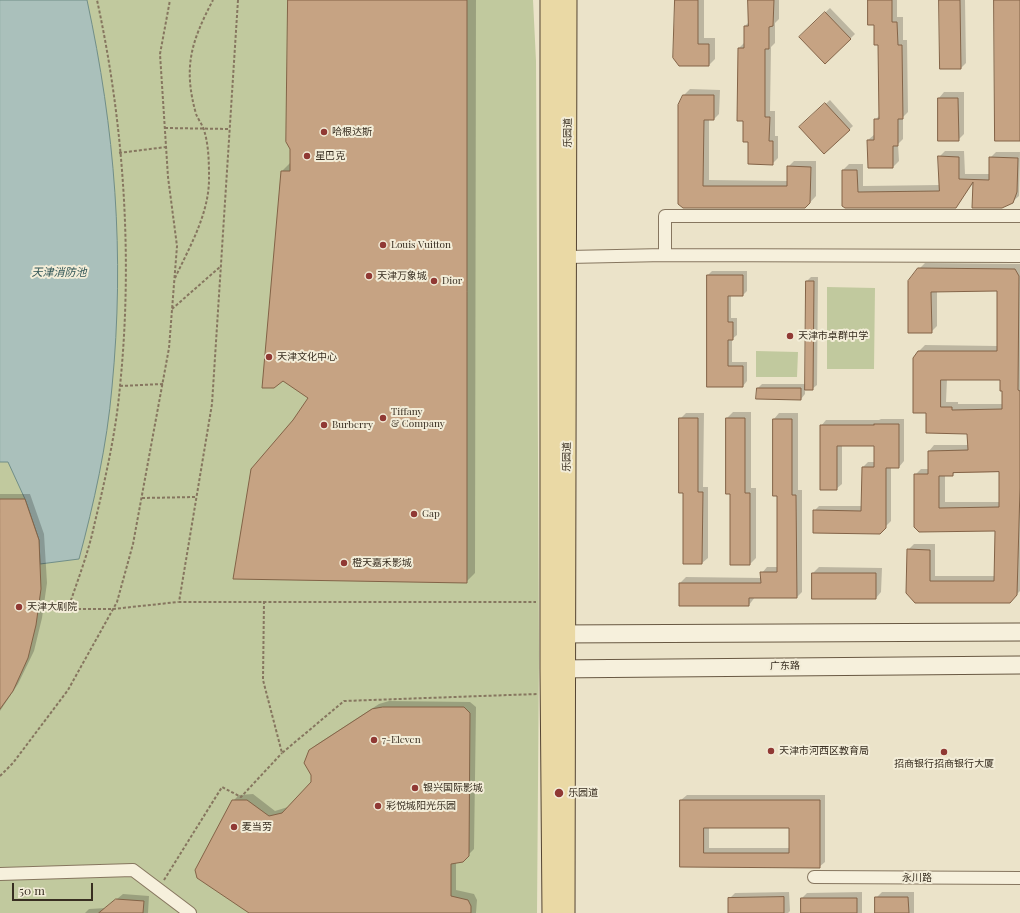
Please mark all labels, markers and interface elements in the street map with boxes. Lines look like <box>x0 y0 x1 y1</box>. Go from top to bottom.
street label: 乐园道 <box>562 118 574 148</box>
place label: 哈根达斯 <box>332 126 372 138</box>
marker: 哈根达斯 <box>319 127 329 137</box>
place label: 星巴克 <box>315 150 345 162</box>
marker: 星巴克 <box>302 151 312 161</box>
place label: Louis Vuitton <box>391 239 451 251</box>
marker: Louis Vuitton <box>378 240 388 250</box>
water label: 天津消防池 <box>32 266 86 280</box>
place label: 天津万象城 <box>377 270 427 282</box>
marker: 天津万象城 <box>364 271 374 281</box>
place label: Dior <box>442 275 462 287</box>
marker: Dior <box>429 276 439 286</box>
place label: 天津市卓群中学 <box>798 330 868 342</box>
marker: 天津市卓群中学 <box>785 331 795 341</box>
place label: 天津文化中心 <box>277 351 337 363</box>
marker: 天津文化中心 <box>264 352 274 362</box>
place label: Tiffany & Company <box>391 406 445 430</box>
marker: Tiffany & Company <box>378 413 388 423</box>
place label: Burberry <box>332 419 373 431</box>
marker: Burberry <box>319 420 329 430</box>
street label: 乐园道 <box>561 442 573 472</box>
place label: Gap <box>422 508 440 520</box>
marker: Gap <box>409 509 419 519</box>
place label: 橙天嘉禾影城 <box>352 557 412 569</box>
marker: 橙天嘉禾影城 <box>339 558 349 568</box>
place label: 天津大剧院 <box>27 601 77 613</box>
marker: 天津大剧院 <box>14 602 24 612</box>
street label: 广东路 <box>770 660 800 672</box>
place label: 7-Eleven <box>382 734 421 746</box>
marker: 7-Eleven <box>369 735 379 745</box>
place label: 天津市河西区教育局 <box>779 745 869 757</box>
marker: 天津市河西区教育局 <box>766 746 776 756</box>
marker: 招商银行招商银行大厦 <box>939 747 949 757</box>
place label: 招商银行招商银行大厦 <box>894 758 994 770</box>
place label: 银兴国际影城 <box>423 782 483 794</box>
marker: 银兴国际影城 <box>410 783 420 793</box>
marker: 乐园道 <box>553 787 565 799</box>
place label: 乐园道 <box>568 787 598 799</box>
place label: 彩悦城阳光乐园 <box>386 800 456 812</box>
marker: 彩悦城阳光乐园 <box>373 801 383 811</box>
place label: 麦当劳 <box>242 821 272 833</box>
marker: 麦当劳 <box>229 822 239 832</box>
street label: 永川路 <box>902 872 932 884</box>
scale bar <box>14 875 95 901</box>
text: 50 m <box>19 882 45 898</box>

